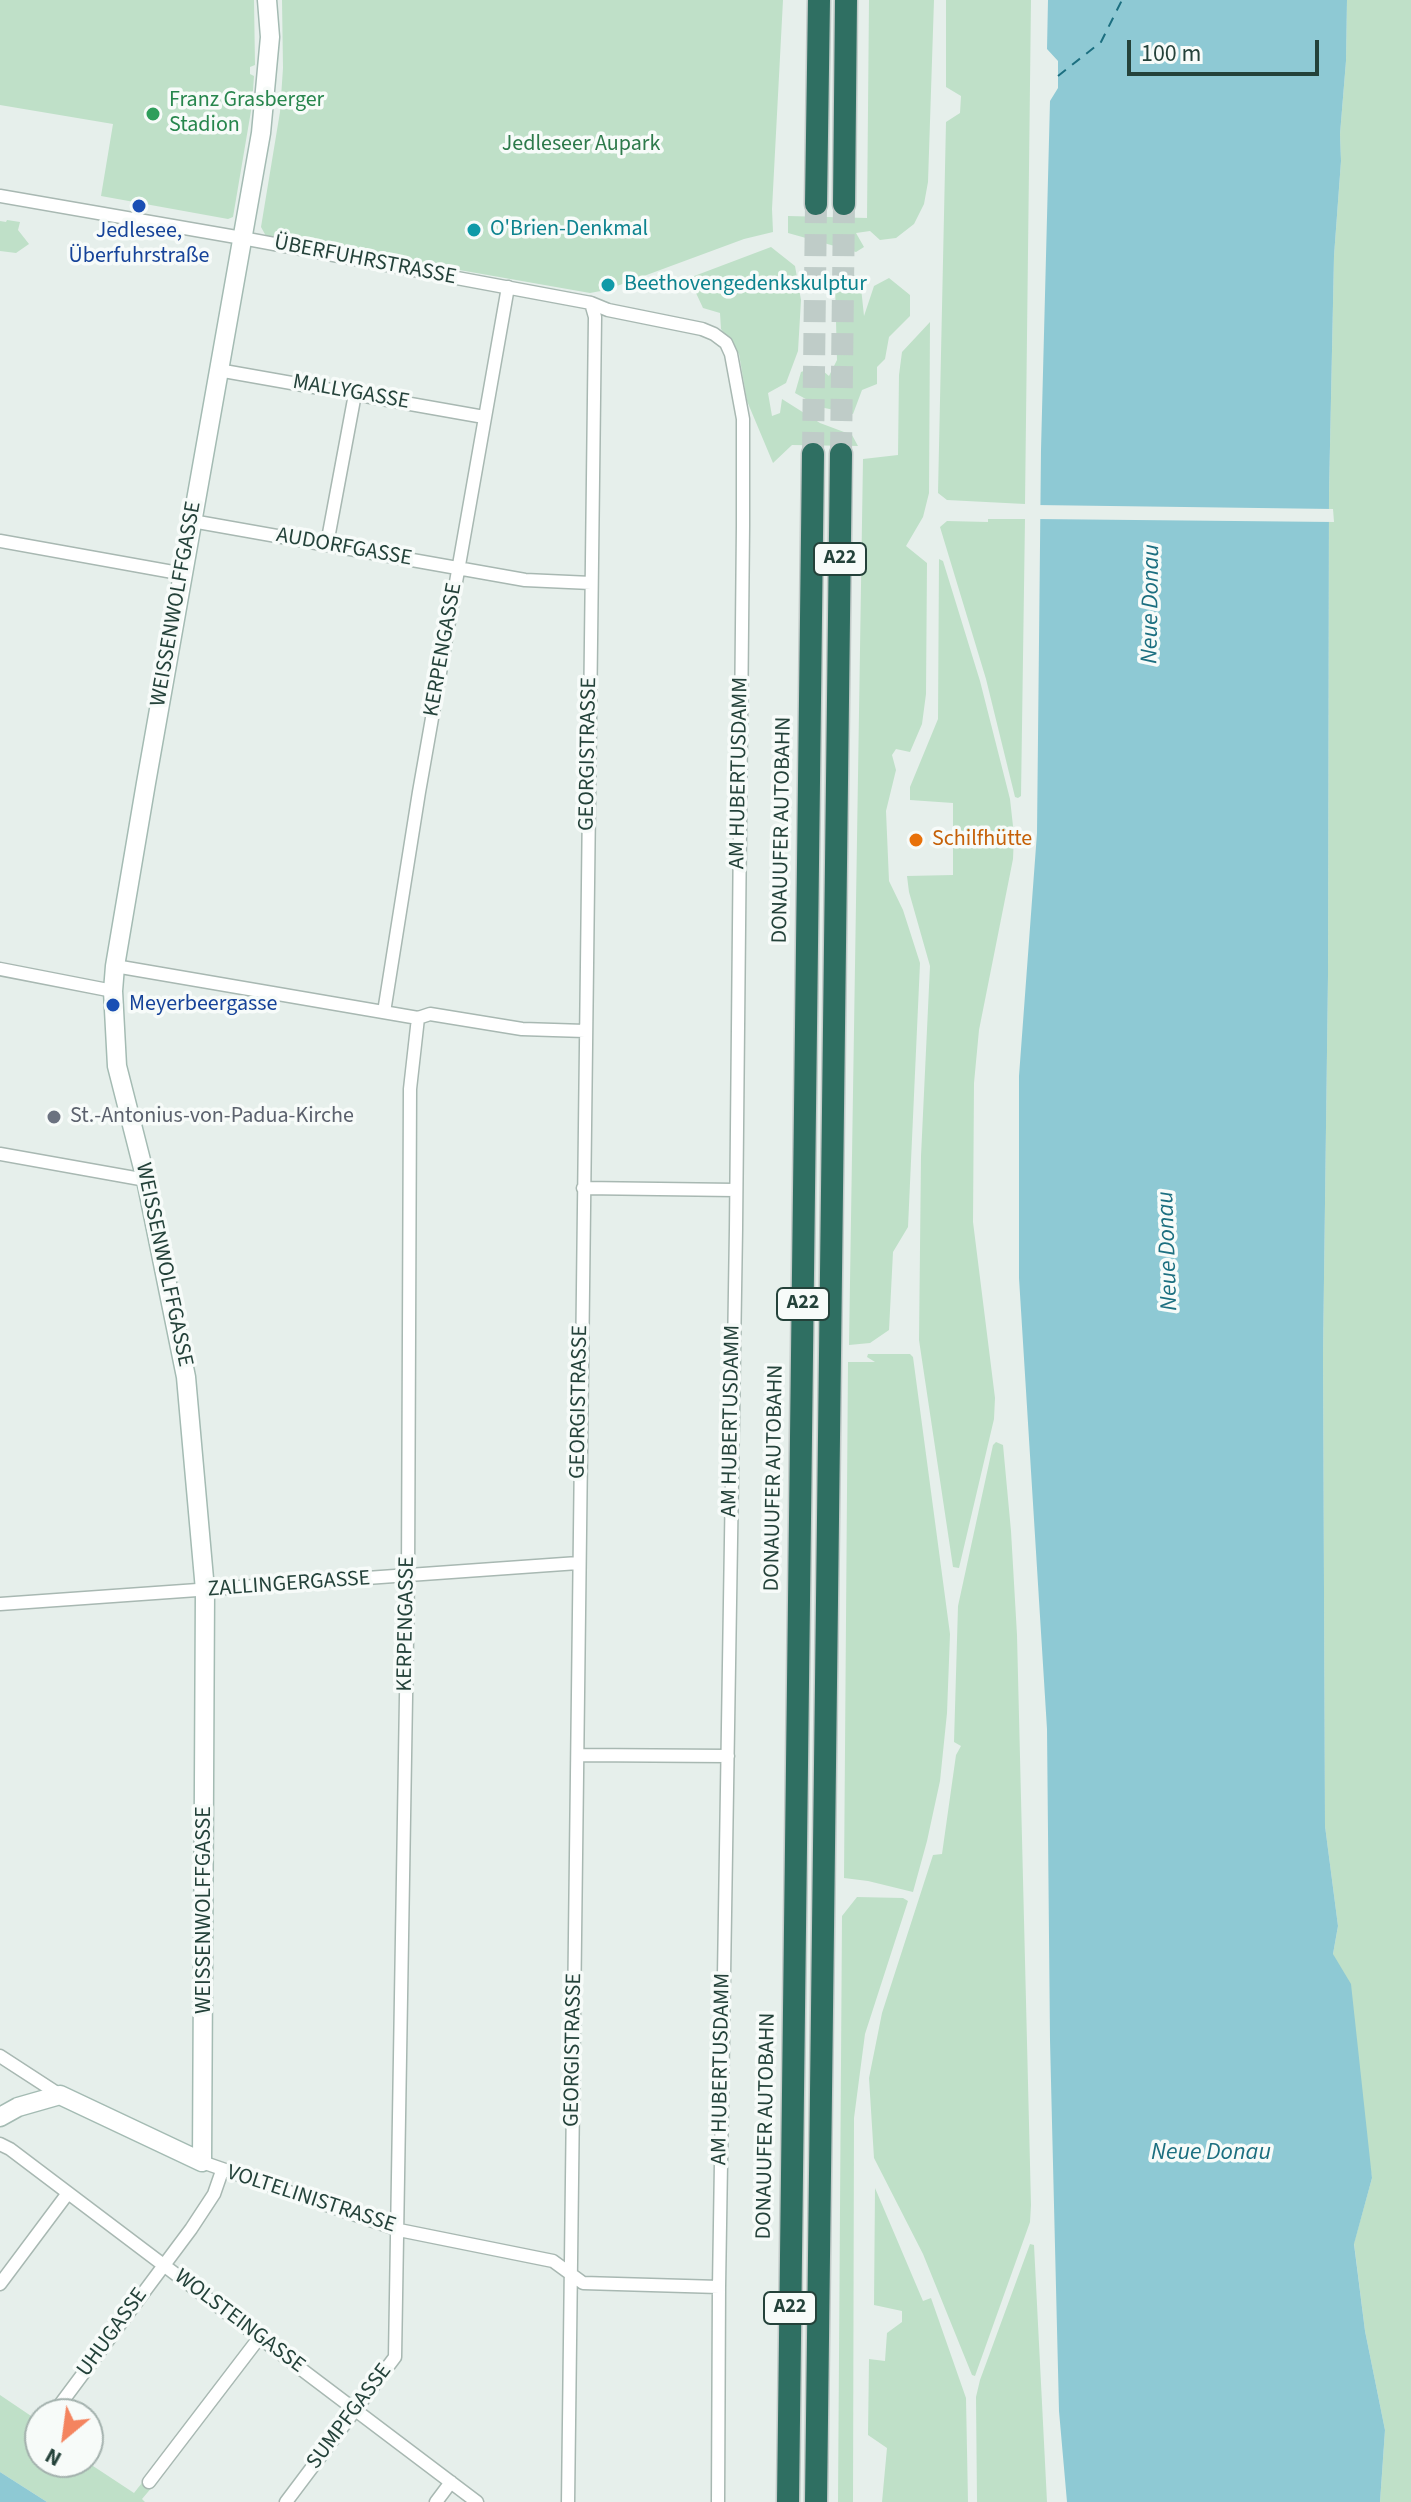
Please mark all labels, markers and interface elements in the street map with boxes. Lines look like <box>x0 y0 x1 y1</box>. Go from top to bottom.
scale bar <box>1131 24 1323 74</box>
text: 100 m <box>1141 36 1201 71</box>
place label: Franz Grasberger Stadion <box>169 88 324 140</box>
marker: Franz Grasberger Stadion <box>144 105 162 123</box>
park label: Jedleseer Aupark <box>502 132 660 158</box>
marker: Jedlesee, Überfuhrstraße <box>130 197 148 215</box>
place label: O'Brien-Denkmal <box>490 217 648 243</box>
place label: Jedlesee, Überfuhrstraße <box>69 219 209 270</box>
marker: O'Brien-Denkmal <box>465 221 483 239</box>
street label: ÜBERFUHRSTRASSE <box>272 230 458 292</box>
place label: Beethovengedenkskulptur <box>624 272 867 298</box>
marker: Beethovengedenkskulptur <box>599 276 617 294</box>
street label: MALLYGASSE <box>291 370 411 416</box>
street label: WEISSENWOLFFGASSE <box>146 499 208 709</box>
street label: AUDORFGASSE <box>274 523 414 573</box>
road number: A22 <box>814 543 866 575</box>
water label: Neue Donau <box>1137 544 1167 664</box>
street label: KERPENGASSE <box>419 581 469 719</box>
street label: GEORGISTRASSE <box>574 677 604 831</box>
street label: AM HUBERTUSDAMM <box>725 677 755 869</box>
street label: DONAUUFER AUTOBAHN <box>768 716 798 944</box>
place label: Schilfhütte <box>932 827 1032 853</box>
marker: Schilfhütte <box>907 831 925 849</box>
place label: Meyerbeergasse <box>129 992 277 1018</box>
marker: Meyerbeergasse <box>104 996 122 1014</box>
place label: St.-Antonius-von-Padua-Kirche <box>70 1104 354 1130</box>
marker: St.-Antonius-von-Padua-Kirche <box>45 1108 63 1126</box>
street label: WEISSENWOLFFGASSE <box>128 1161 198 1369</box>
water label: Neue Donau <box>1153 1191 1185 1311</box>
road number: A22 <box>777 1288 829 1320</box>
street label: GEORGISTRASSE <box>565 1325 595 1479</box>
street label: AM HUBERTUSDAMM <box>717 1325 747 1517</box>
street label: DONAUUFER AUTOBAHN <box>760 1364 790 1592</box>
street label: KERPENGASSE <box>393 1556 421 1692</box>
street label: ZALLINGERGASSE <box>207 1566 371 1604</box>
street label: WEISSENWOLFFGASSE <box>192 1806 218 2014</box>
street label: GEORGISTRASSE <box>559 1973 589 2127</box>
street label: AM HUBERTUSDAMM <box>707 1973 737 2165</box>
street label: DONAUUFER AUTOBAHN <box>752 2012 782 2240</box>
water label: Neue Donau <box>1151 2140 1271 2168</box>
street label: VOLTELINISTRASSE <box>223 2160 399 2240</box>
street label: WOLSTEINGASSE <box>168 2264 310 2380</box>
street label: UHUGASSE <box>72 2284 154 2382</box>
road number: A22 <box>764 2292 816 2324</box>
street label: SUMPFGASSE <box>302 2359 398 2475</box>
north arrow <box>24 2398 104 2478</box>
text: N <box>39 2440 68 2475</box>

